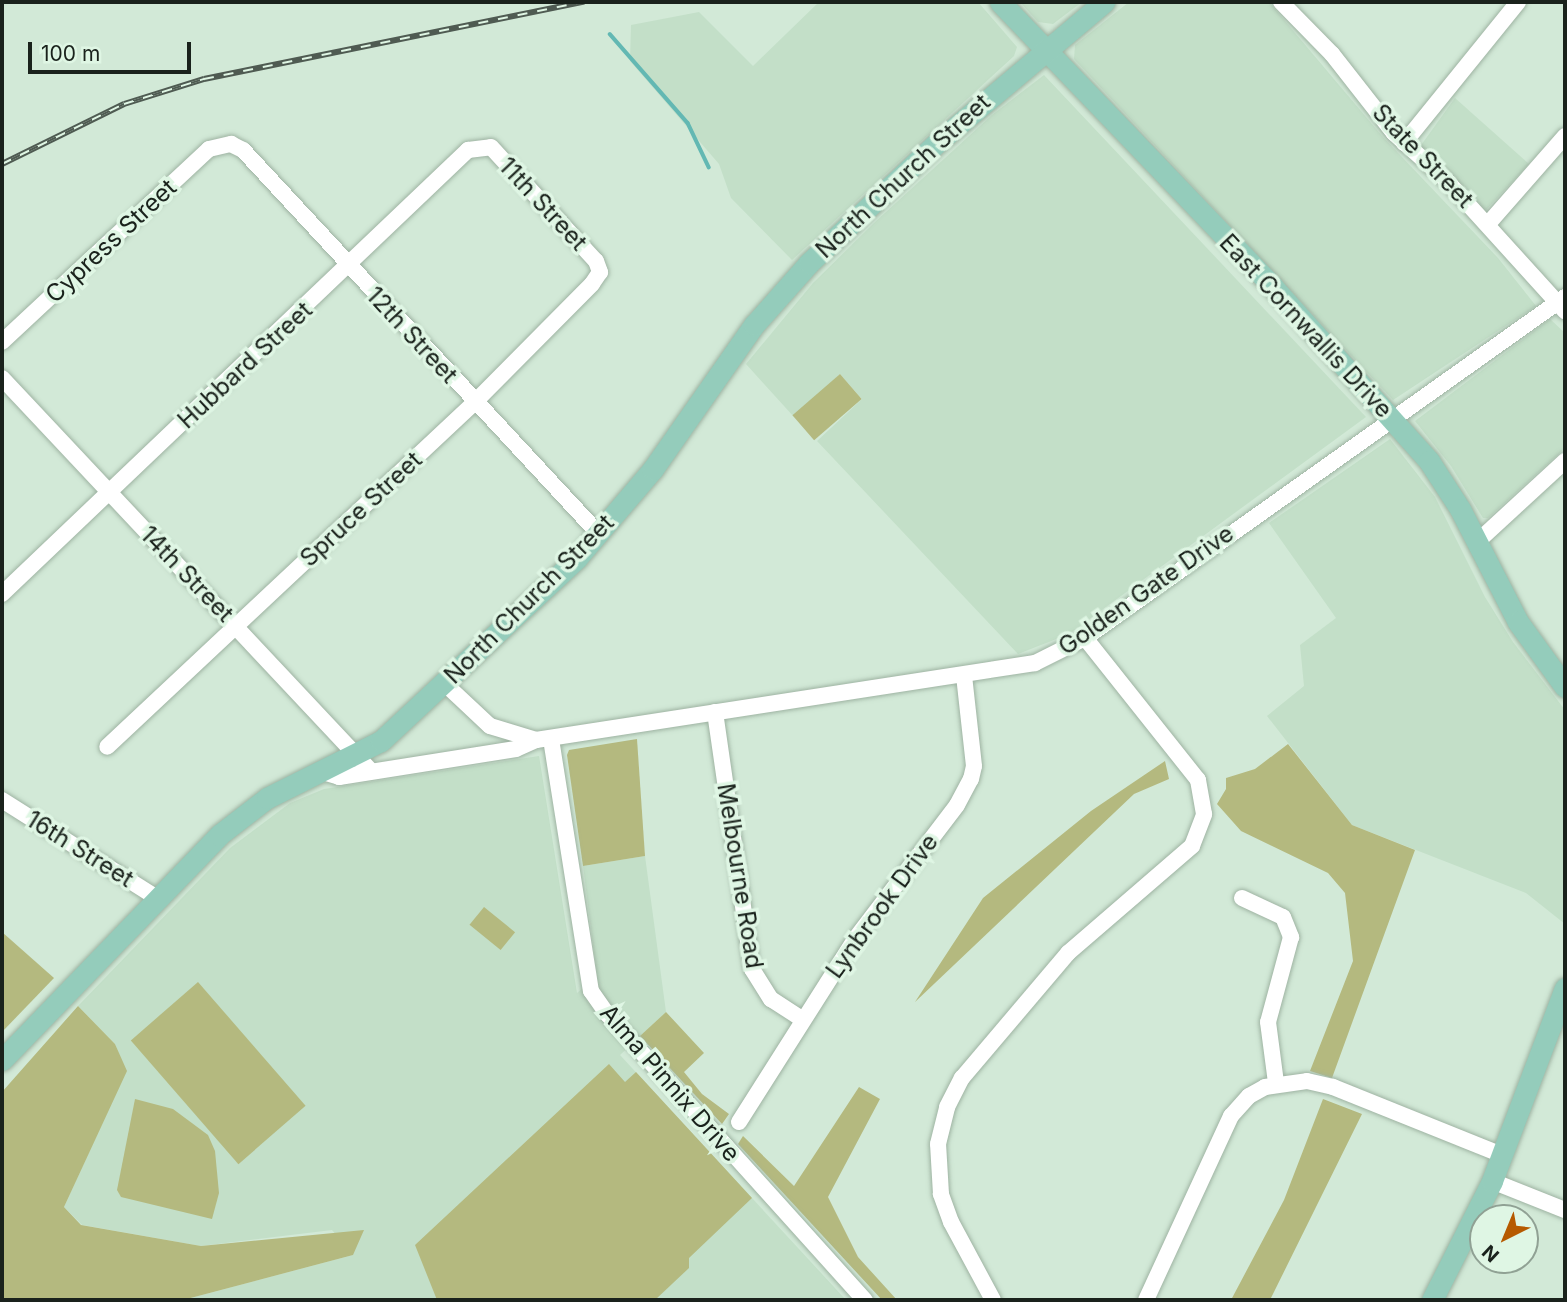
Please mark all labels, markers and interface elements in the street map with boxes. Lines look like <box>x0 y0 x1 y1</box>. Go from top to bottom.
scale bar <box>32 28 194 72</box>
text: 100 m <box>41 41 100 66</box>
street label: North Church Street <box>810 88 996 264</box>
street label: State Street <box>1366 98 1480 214</box>
street label: 11th Street <box>493 152 593 256</box>
street label: Cypress Street <box>40 173 182 309</box>
street label: East Cornwallis Drive <box>1214 228 1398 424</box>
street label: 12th Street <box>360 281 464 389</box>
street label: Hubbard Street <box>172 295 318 435</box>
street label: Spruce Street <box>294 445 428 573</box>
street label: North Church Street <box>438 508 620 690</box>
street label: Golden Gate Drive <box>1053 519 1239 661</box>
street label: 14th Street <box>134 520 240 628</box>
street label: Melbourne Road <box>711 781 769 971</box>
street label: 16th Street <box>21 805 139 893</box>
street label: Lynbrook Drive <box>820 828 944 984</box>
street label: Alma Pinnix Drive <box>594 999 746 1167</box>
north arrow <box>1469 1204 1539 1274</box>
text: N <box>1478 1240 1504 1267</box>

